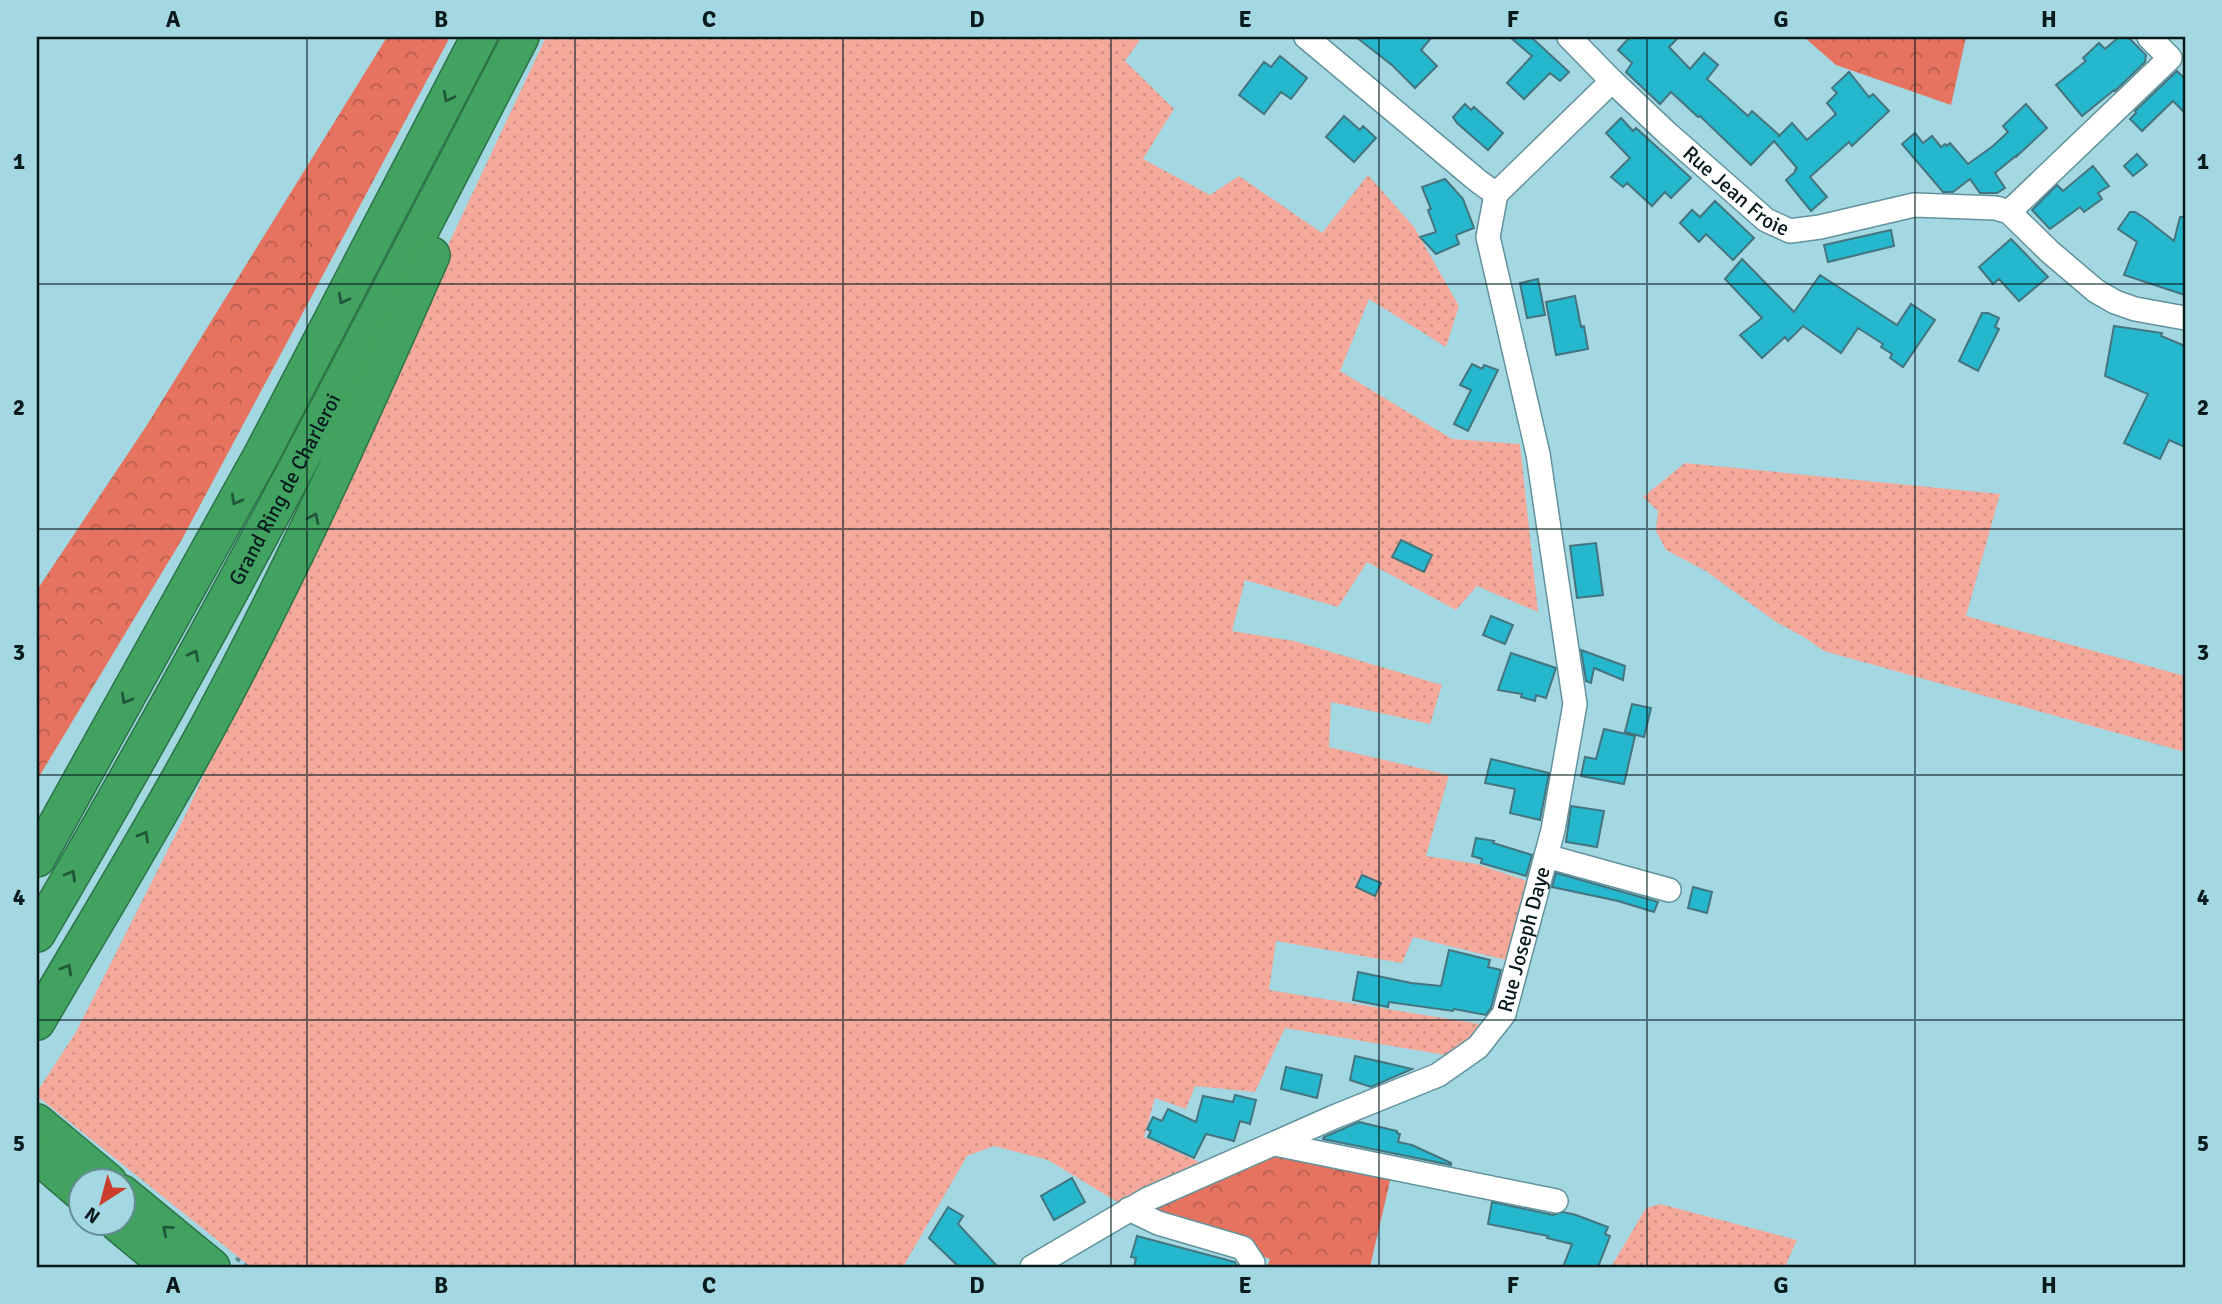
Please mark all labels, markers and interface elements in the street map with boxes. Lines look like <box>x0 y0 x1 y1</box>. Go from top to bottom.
text: A <box>166 5 181 34</box>
text: B <box>434 5 448 34</box>
text: C <box>702 5 716 34</box>
text: D <box>969 5 985 34</box>
text: E <box>1238 5 1252 34</box>
text: F <box>1507 5 1519 34</box>
text: G <box>1773 5 1789 34</box>
text: H <box>2041 5 2057 34</box>
one-way arrow <box>443 90 456 103</box>
street label: Rue Jean Froie <box>1678 140 1793 242</box>
text: 1 <box>13 147 25 176</box>
text: 1 <box>2197 147 2209 176</box>
one-way arrow <box>338 292 351 304</box>
street label: Grand Ring de Charleroi <box>223 389 346 590</box>
text: 2 <box>13 393 25 422</box>
text: 2 <box>2197 393 2209 422</box>
one-way arrow <box>231 493 244 505</box>
one-way arrow <box>305 513 319 525</box>
text: 3 <box>13 638 25 667</box>
text: 3 <box>2197 638 2209 667</box>
one-way arrow <box>186 650 199 662</box>
one-way arrow <box>121 692 134 705</box>
one-way arrow <box>136 831 149 844</box>
street label: Rue Joseph Daye <box>1492 864 1556 1015</box>
one-way arrow <box>63 870 76 883</box>
text: 4 <box>13 883 25 912</box>
text: 4 <box>2197 883 2209 912</box>
one-way arrow <box>59 964 72 977</box>
text: 5 <box>13 1129 25 1158</box>
text: 5 <box>2197 1129 2209 1158</box>
north arrow <box>66 1168 136 1238</box>
text: N <box>80 1201 105 1229</box>
one-way arrow <box>163 1226 176 1238</box>
text: A <box>166 1271 181 1300</box>
text: B <box>434 1271 448 1300</box>
text: C <box>702 1271 716 1300</box>
text: D <box>969 1271 985 1300</box>
text: E <box>1238 1271 1252 1300</box>
text: F <box>1507 1271 1519 1300</box>
text: G <box>1773 1271 1789 1300</box>
text: H <box>2041 1271 2057 1300</box>

